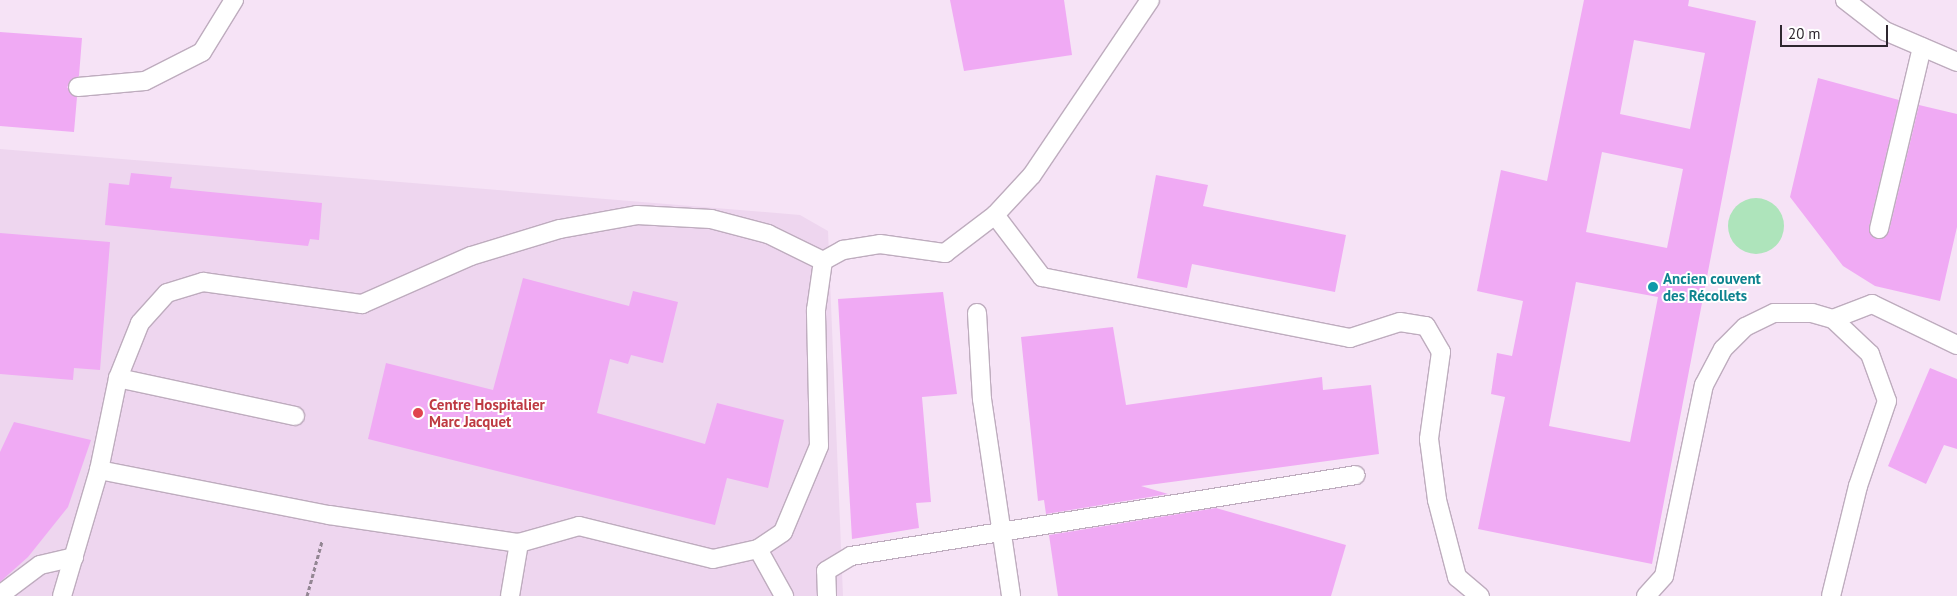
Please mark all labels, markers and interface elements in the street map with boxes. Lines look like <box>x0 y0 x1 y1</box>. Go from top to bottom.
scale bar <box>1782 15 1890 47</box>
text: 20 m <box>1788 24 1821 43</box>
place label: Ancien couvent des Récollets <box>1663 269 1761 304</box>
marker: Ancien couvent des Récollets <box>1647 281 1659 293</box>
place label: Centre Hospitalier Marc Jacquet <box>429 395 545 430</box>
marker: Centre Hospitalier Marc Jacquet <box>411 406 425 420</box>

